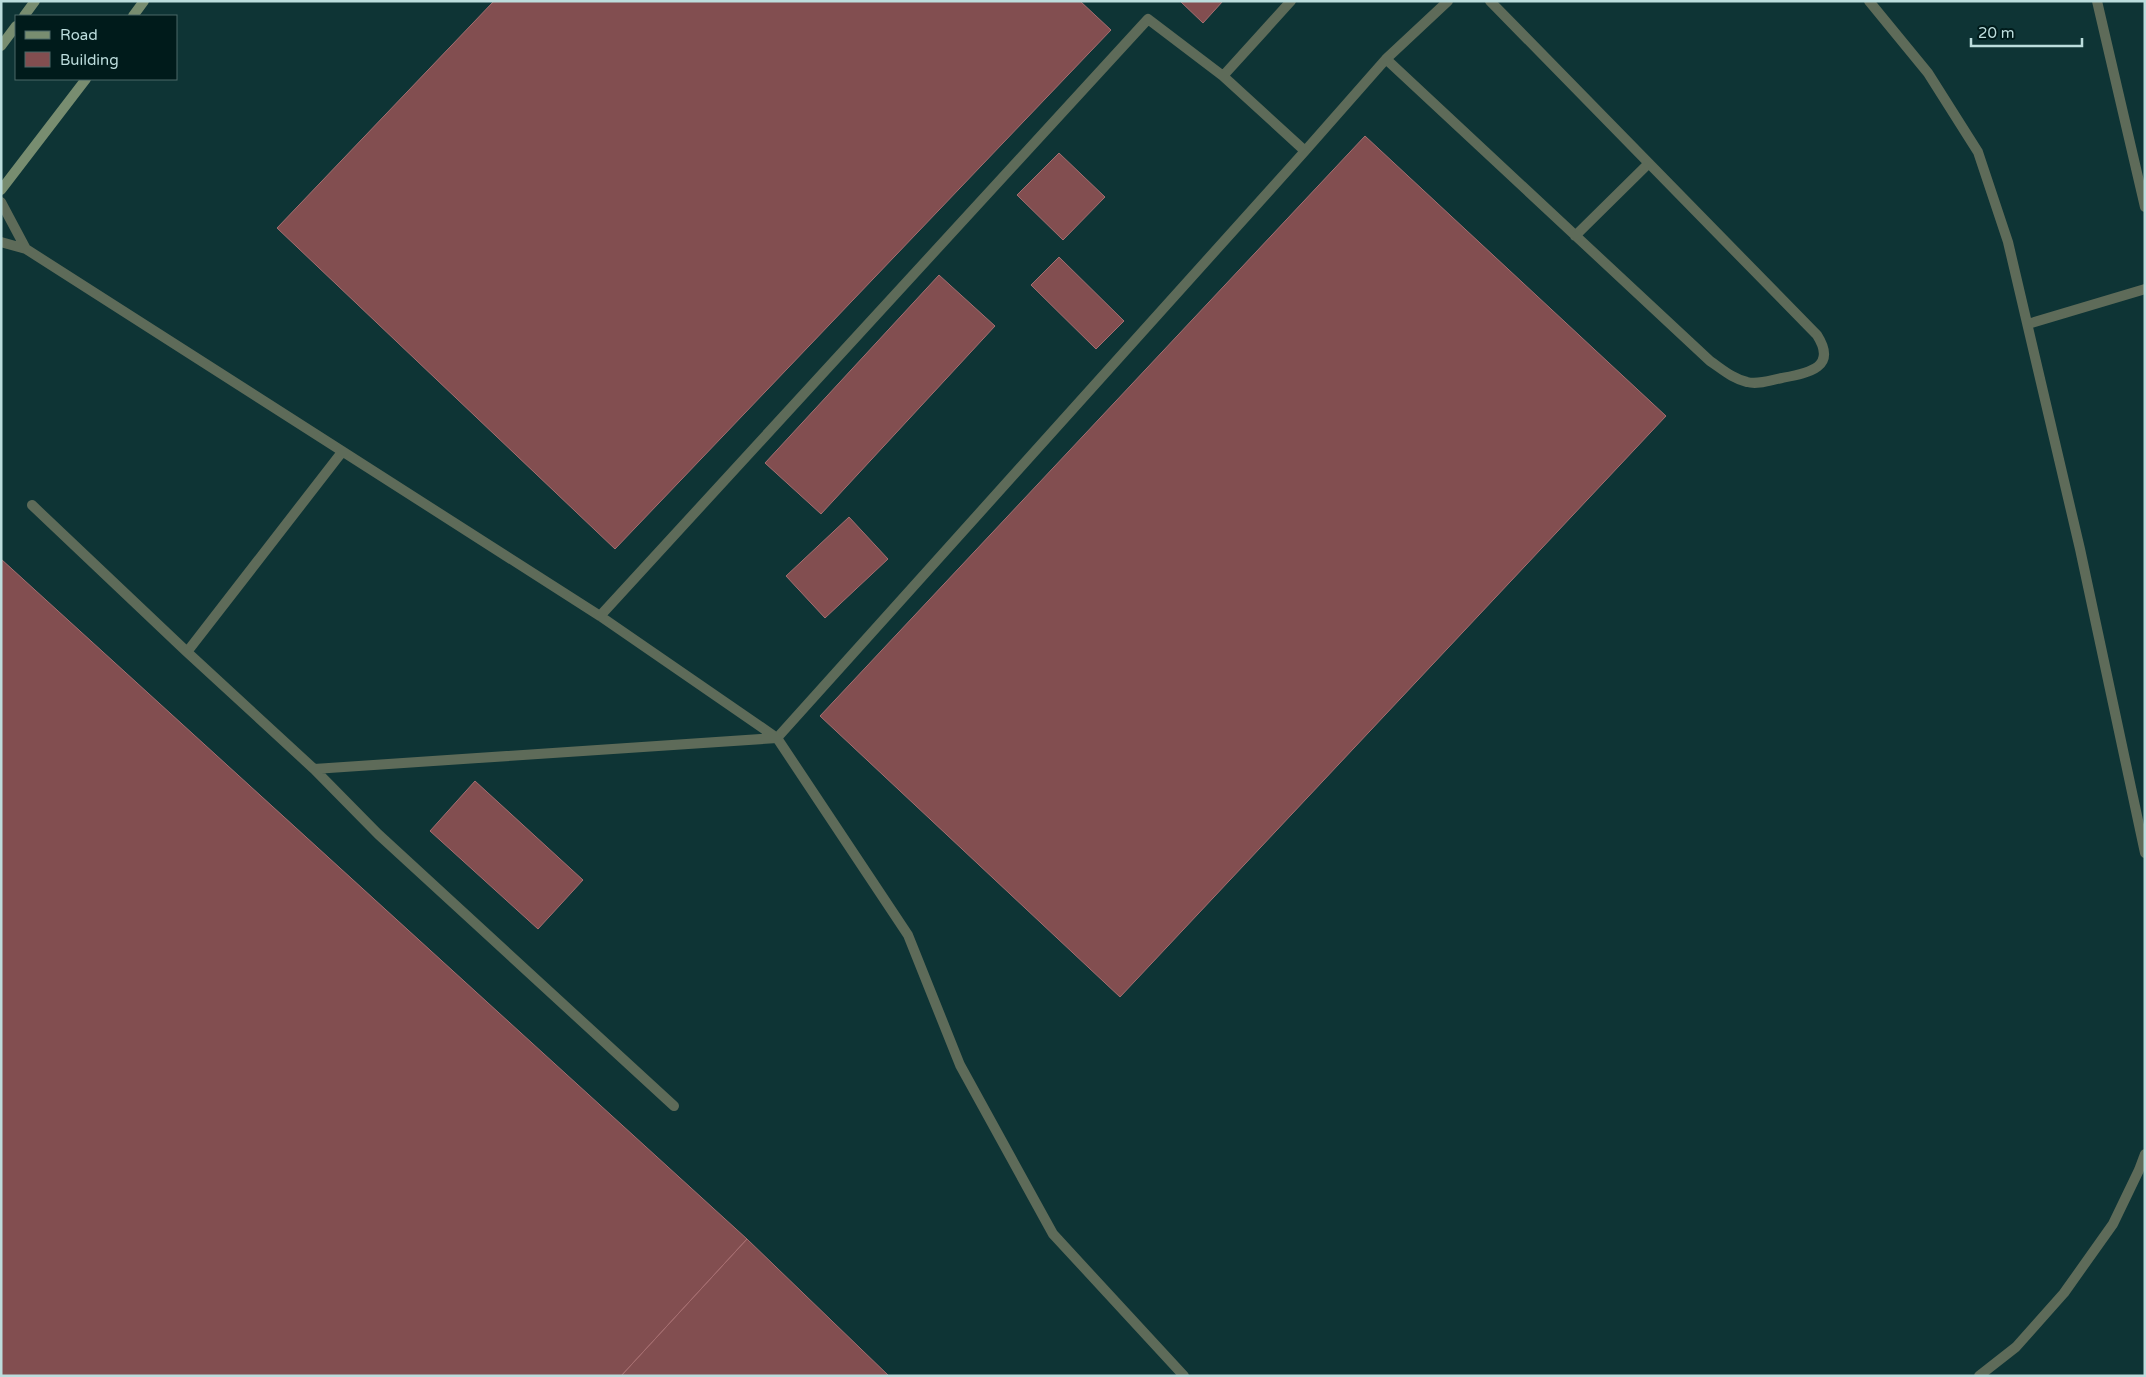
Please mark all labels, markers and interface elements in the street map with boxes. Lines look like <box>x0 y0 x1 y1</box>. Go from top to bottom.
legend <box>15 15 178 80</box>
scale bar <box>1971 15 2082 47</box>
text: 20 m <box>1978 24 2015 42</box>
text: Road <box>60 26 98 44</box>
text: Building <box>60 51 119 69</box>

